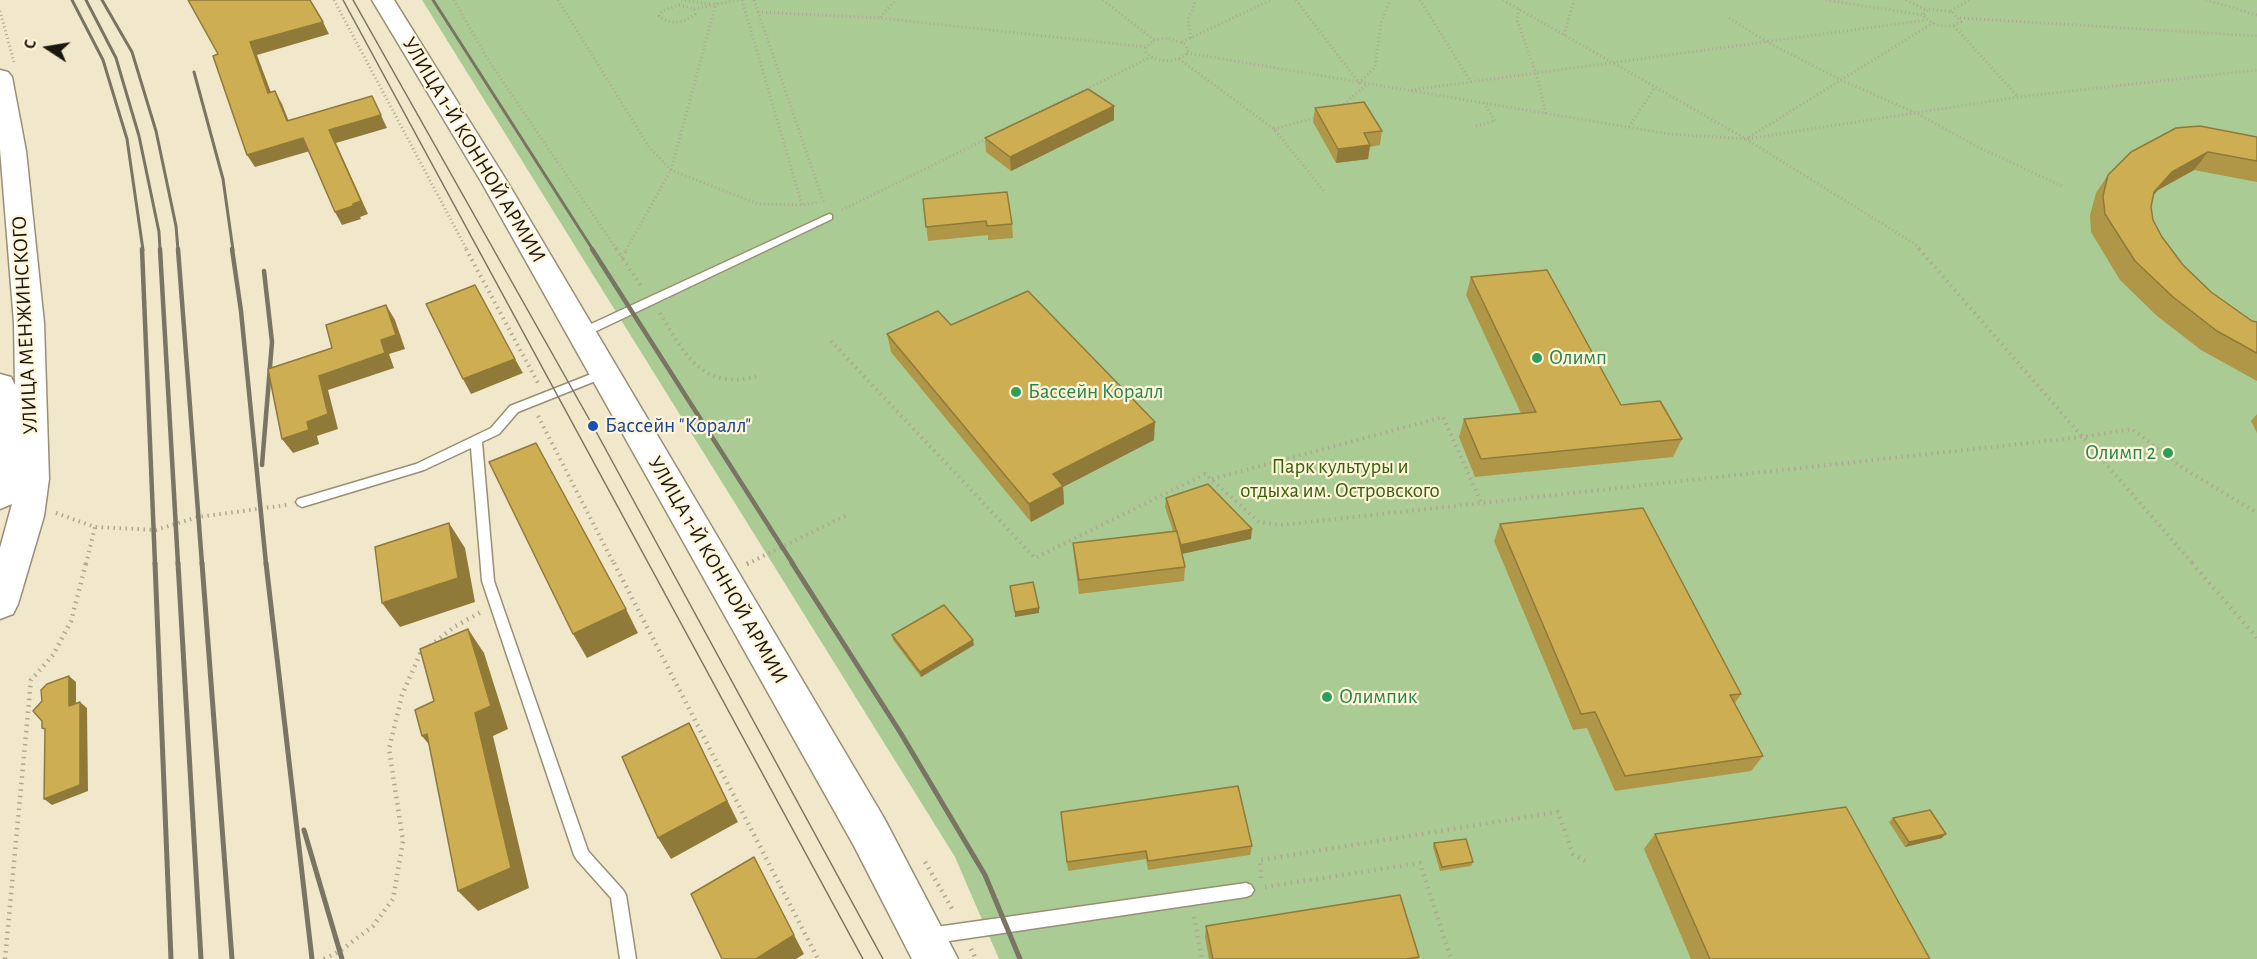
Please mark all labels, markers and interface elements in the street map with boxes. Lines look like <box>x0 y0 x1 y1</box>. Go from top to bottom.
north arrow <box>18 18 78 78</box>
street label: УЛИЦА 1-Й КОННОЙ АРМИИ <box>397 33 551 267</box>
text: С <box>22 38 39 50</box>
street label: УЛИЦА МЕНЖИНСКОГО <box>7 215 43 435</box>
place label: Олимп <box>1549 345 1607 371</box>
marker: Олимп <box>1530 351 1544 365</box>
place label: Бассейн Коралл <box>1028 379 1164 405</box>
marker: Бассейн Коралл <box>1009 385 1023 399</box>
place label: Бассейн "Коралл" <box>605 413 751 439</box>
marker: Бассейн "Коралл" <box>586 419 600 433</box>
place label: Олимп 2 <box>2085 440 2156 466</box>
marker: Олимп 2 <box>2161 446 2175 460</box>
street label: УЛИЦА 1-Й КОННОЙ АРМИИ <box>642 452 794 688</box>
park label: Парк культуры и отдыха им. Островского <box>1240 454 1440 504</box>
place label: Олимпик <box>1339 684 1417 710</box>
marker: Олимпик <box>1320 690 1334 704</box>

